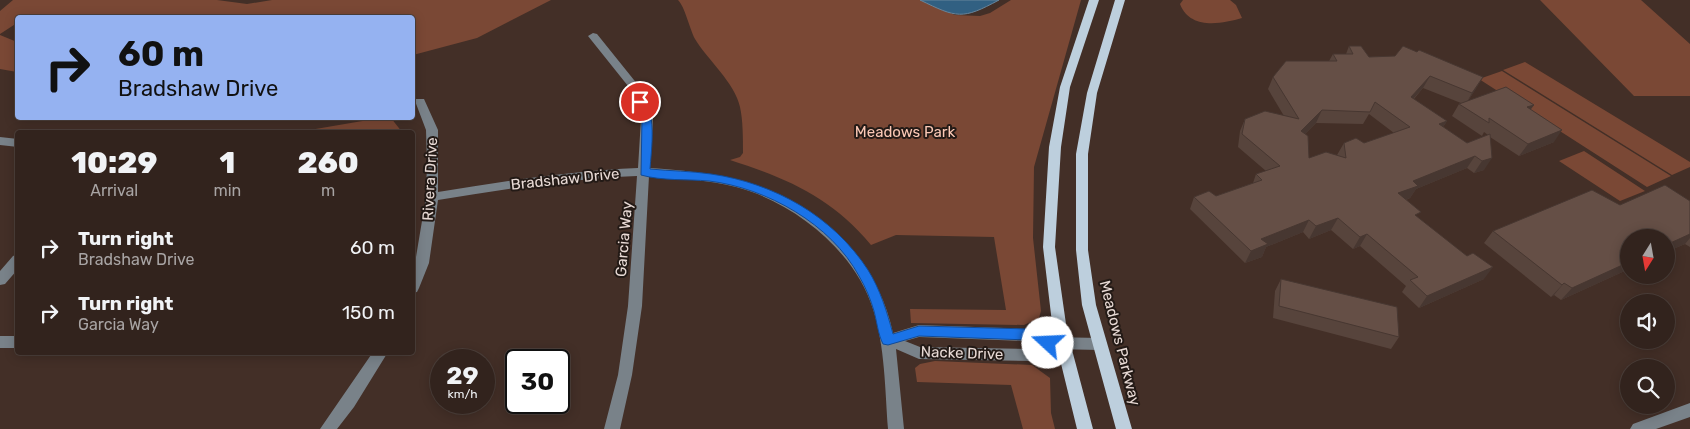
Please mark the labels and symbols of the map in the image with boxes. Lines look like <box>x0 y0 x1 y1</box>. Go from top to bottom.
pin <box>619 81 661 123</box>
park label: Meadows Park <box>855 123 955 141</box>
street label: Rivera Drive <box>419 137 441 221</box>
street label: Bradshaw Drive <box>510 164 620 194</box>
street label: Garcia Way <box>612 200 636 278</box>
north arrow <box>1620 229 1675 284</box>
street label: Meadows Parkway <box>1096 278 1144 408</box>
position arrow <box>1021 316 1073 368</box>
street label: Nacke Drive <box>920 343 1004 363</box>
speed limit sign: 30 <box>505 349 570 414</box>

